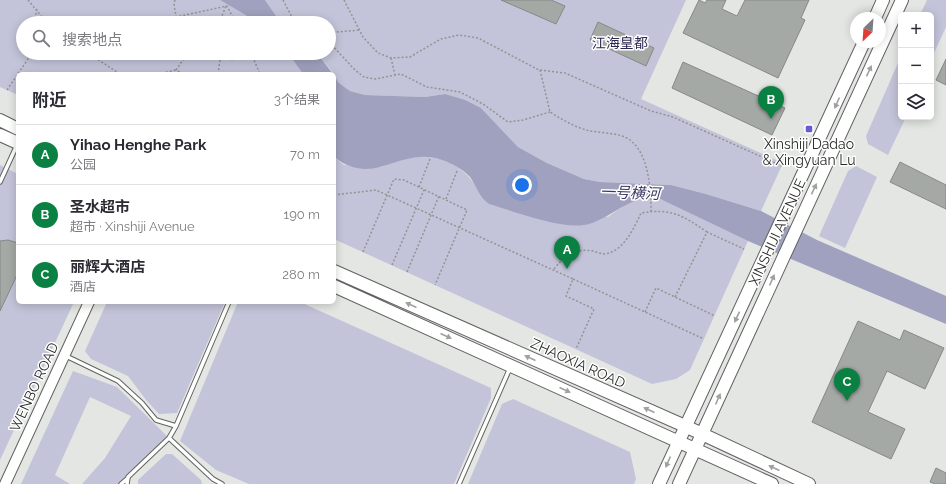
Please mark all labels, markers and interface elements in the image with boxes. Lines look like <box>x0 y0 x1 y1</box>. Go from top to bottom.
north arrow <box>850 12 886 48</box>
map controls <box>898 12 934 120</box>
button: + <box>898 12 934 48</box>
search box <box>16 16 336 60</box>
icon: search <box>30 27 52 49</box>
text: 搜索地点 <box>62 31 122 49</box>
park label: 江海皇都 <box>592 35 648 51</box>
button: − <box>898 48 934 84</box>
one-way arrow <box>866 65 872 77</box>
button: layers <box>898 84 934 120</box>
pin: B <box>758 86 784 119</box>
text: 附近 <box>32 90 66 110</box>
text: 3个结果 <box>274 92 320 107</box>
one-way arrow <box>834 97 840 109</box>
marker: Xinshiji Dadao & Xingyuan Lu <box>804 124 814 134</box>
text: Yihao Henghe Park <box>70 136 206 154</box>
place label: Xinshiji Dadao & Xingyuan Lu <box>762 136 856 168</box>
text: A <box>41 147 49 162</box>
text: 70 m <box>290 147 320 162</box>
text: 公园 <box>70 157 96 172</box>
your location <box>512 175 532 195</box>
street label: XINSHIJI AVENUE <box>745 176 809 288</box>
water label: 一号横河 <box>600 183 663 203</box>
one-way arrow <box>811 183 817 194</box>
text: 圣水超市 <box>70 198 130 216</box>
text: B <box>41 207 49 222</box>
text: 190 m <box>284 207 320 222</box>
text: 超市 · Xinshiji Avenue <box>70 219 195 234</box>
pin: A <box>554 236 580 269</box>
text: 丽辉大酒店 <box>70 258 145 276</box>
text: C <box>41 267 49 282</box>
text: 280 m <box>282 267 320 282</box>
one-way arrow <box>769 274 775 286</box>
text: 酒店 <box>70 279 96 294</box>
one-way arrow <box>405 302 417 308</box>
one-way arrow <box>734 311 740 323</box>
one-way arrow <box>441 334 453 340</box>
street label: ZHAOXIA ROAD <box>528 335 628 391</box>
street label: WENBO ROAD <box>6 340 62 434</box>
one-way arrow <box>525 355 536 361</box>
pin: C <box>834 368 860 401</box>
one-way arrow <box>559 387 570 393</box>
one-way arrow <box>715 393 721 404</box>
one-way arrow <box>643 407 655 413</box>
one-way arrow <box>665 457 671 468</box>
one-way arrow <box>768 465 779 471</box>

